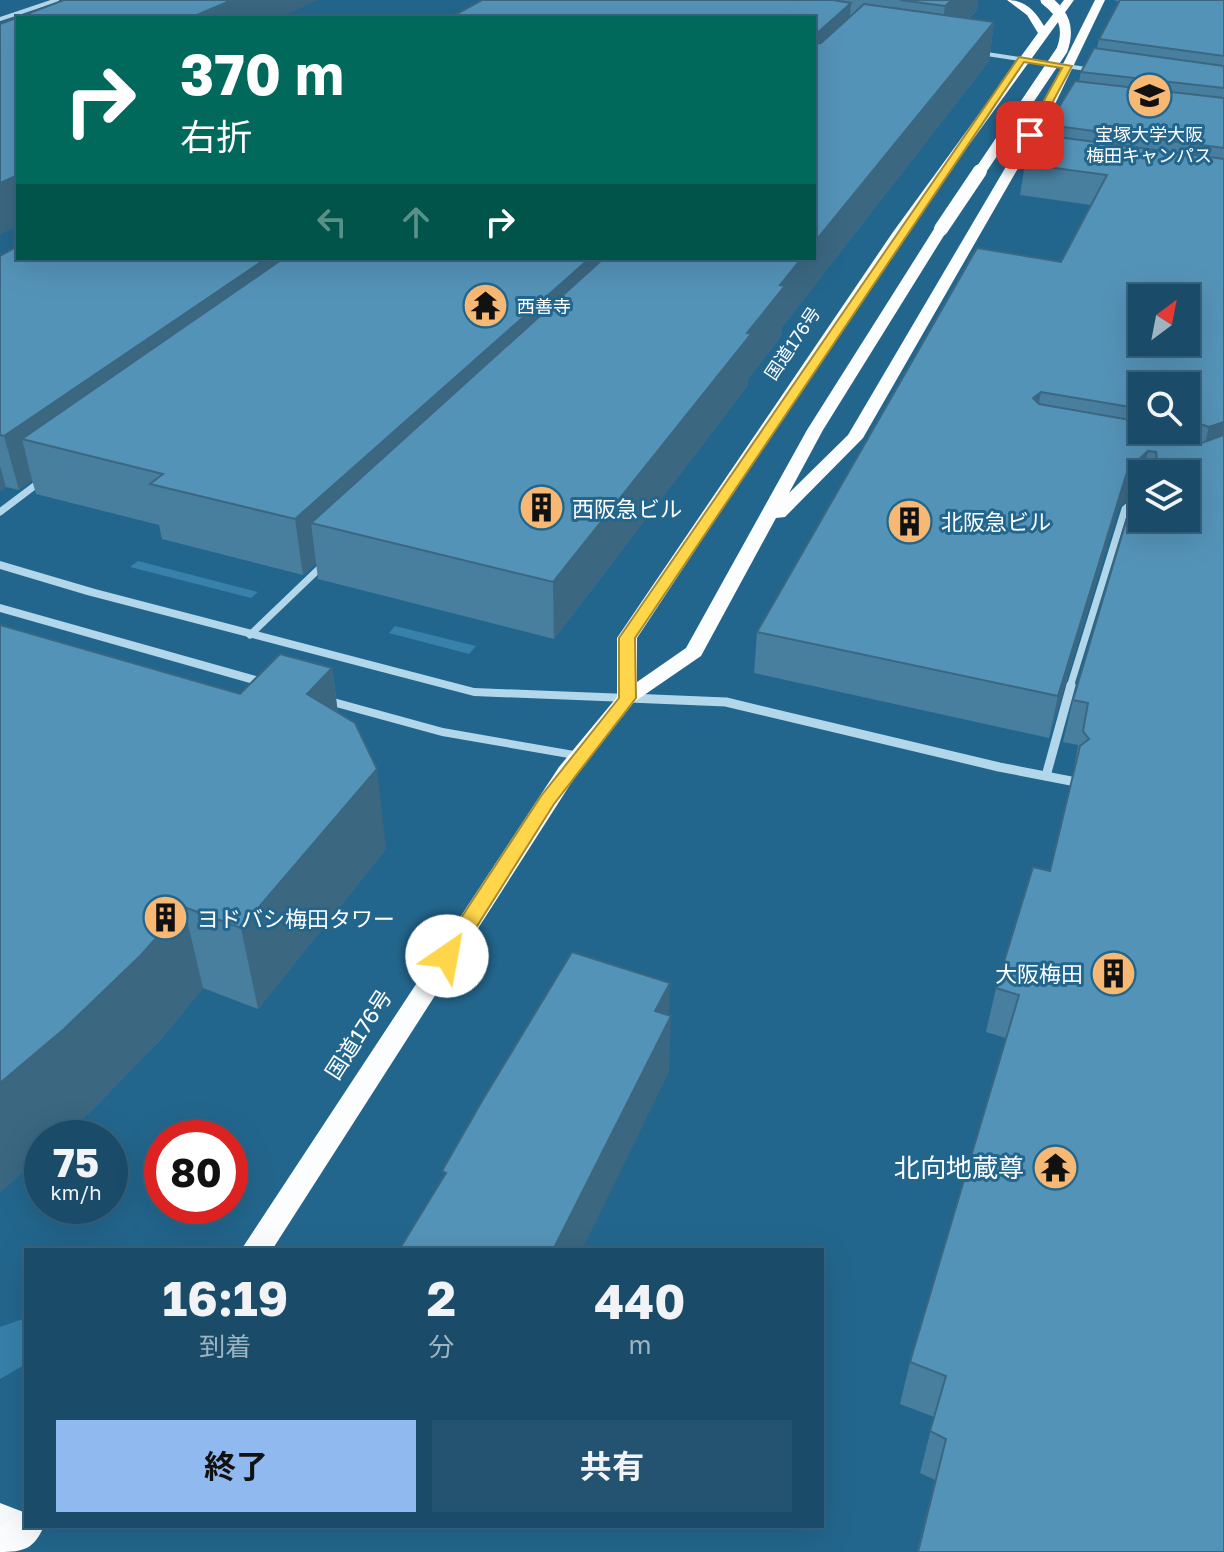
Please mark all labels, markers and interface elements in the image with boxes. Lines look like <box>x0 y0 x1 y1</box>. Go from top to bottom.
text: 370 m <box>180 40 344 107</box>
icon: right <box>48 48 152 152</box>
school or university icon: 宝塚大学大阪 梅田キャンパス <box>1125 72 1173 120</box>
pin <box>996 101 1064 169</box>
icon: arrive <box>1008 113 1052 157</box>
text: 右折 <box>180 115 252 158</box>
place label: 宝塚大学大阪 梅田キャンパス <box>1086 123 1212 166</box>
icon: left <box>310 200 354 244</box>
icon: ahead <box>394 200 438 244</box>
icon: right <box>478 200 522 244</box>
temple icon: 西善寺 <box>462 282 510 330</box>
north arrow <box>1128 284 1200 356</box>
map controls <box>1128 284 1200 532</box>
place label: 西善寺 <box>517 295 571 317</box>
street label: 国道176号 <box>760 302 824 384</box>
button: search <box>1128 372 1200 444</box>
button: layers <box>1128 460 1200 532</box>
building icon: 西阪急ビル <box>517 484 565 532</box>
place label: 西阪急ビル <box>572 495 682 522</box>
building icon: 北阪急ビル <box>886 497 934 545</box>
place label: 北阪急ビル <box>941 508 1051 535</box>
building icon: ヨドバシ梅田タワー <box>142 894 190 942</box>
place label: ヨドバシ梅田タワー <box>197 905 395 932</box>
position arrow <box>405 914 489 998</box>
building icon: 大阪梅田 <box>1090 949 1138 997</box>
place label: 大阪梅田 <box>995 960 1083 987</box>
street label: 国道176号 <box>319 984 397 1084</box>
speed limit sign: 80 <box>144 1120 248 1224</box>
text: 75 <box>53 1138 99 1186</box>
temple icon: 北向地蔵尊 <box>1031 1143 1079 1191</box>
place label: 北向地蔵尊 <box>894 1152 1024 1183</box>
text: km/h <box>51 1180 101 1204</box>
text: 16:19 <box>162 1269 288 1327</box>
text: 2 <box>427 1269 456 1327</box>
text: 440 <box>594 1272 686 1330</box>
text: m <box>628 1329 651 1360</box>
text: 到着 <box>199 1331 251 1362</box>
text: 分 <box>428 1331 454 1362</box>
button: 終了 <box>56 1420 416 1512</box>
button: 共有 <box>432 1420 792 1512</box>

